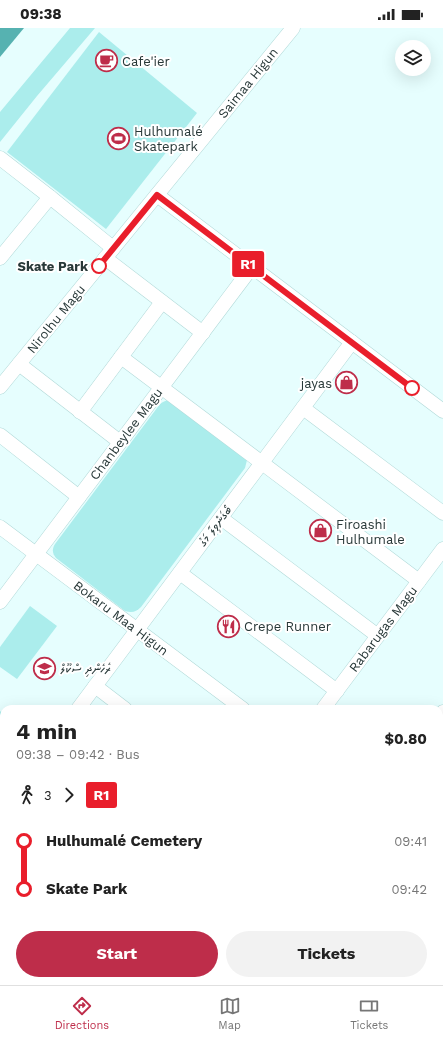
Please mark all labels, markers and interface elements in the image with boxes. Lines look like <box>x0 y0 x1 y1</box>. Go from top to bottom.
text: 09:38 <box>20 5 62 23</box>
map controls <box>395 40 431 76</box>
button: layers <box>395 40 431 76</box>
street label: Saimaa Higun <box>215 45 281 121</box>
cafe icon: Cafe'ier <box>93 48 119 74</box>
place label: Cafe'ier <box>122 54 170 69</box>
place label: Hulhumalé Skatepark <box>134 124 203 154</box>
sports icon: Hulhumalé Skatepark <box>105 125 131 151</box>
line badge: R1 <box>230 251 266 277</box>
text: R1 <box>240 256 256 272</box>
marker: Skate Park <box>91 258 107 274</box>
place label: Skate Park <box>18 259 89 274</box>
street label: Nirolhu Magu <box>24 282 88 356</box>
shop icon: jayas <box>334 370 360 396</box>
place label: jayas <box>299 376 332 391</box>
unlabelled marker <box>404 380 420 396</box>
street label: Chanbeylee Magu <box>87 385 165 483</box>
street label: ބޯގަންވިލާ މަގު <box>194 503 236 551</box>
place label: Firoashi Hulhumale <box>336 517 405 547</box>
shop icon: Firoashi Hulhumale <box>308 518 334 544</box>
street label: Bokaru Maa Higun <box>71 578 171 658</box>
street label: Rabarugas Magu <box>346 583 420 675</box>
restaurant icon: Crepe Runner <box>216 613 242 639</box>
place label: Crepe Runner <box>244 619 331 634</box>
school or university icon: ރެހެންދި ސްކޫލް <box>31 655 57 681</box>
place label: ރެހެންދި ސްކޫލް <box>60 661 111 677</box>
text: 4 min <box>16 719 77 744</box>
text: $0.80 <box>384 730 427 748</box>
text: 09:38 – 09:42 · Bus <box>16 747 140 762</box>
icon: walk <box>16 784 38 806</box>
icon: forward <box>58 784 80 806</box>
text: R1 <box>94 787 109 803</box>
text: 3 <box>44 788 52 803</box>
text: Hulhumalé Cemetery <box>46 832 202 850</box>
text: 09:41 <box>394 834 427 849</box>
text: Skate Park <box>46 880 127 898</box>
text: 09:42 <box>392 882 427 897</box>
button: Start <box>16 931 218 977</box>
button: Tickets <box>226 931 427 977</box>
tab: Directions <box>55 995 109 1032</box>
tab: Map <box>218 995 241 1032</box>
tab: Tickets <box>350 995 388 1032</box>

